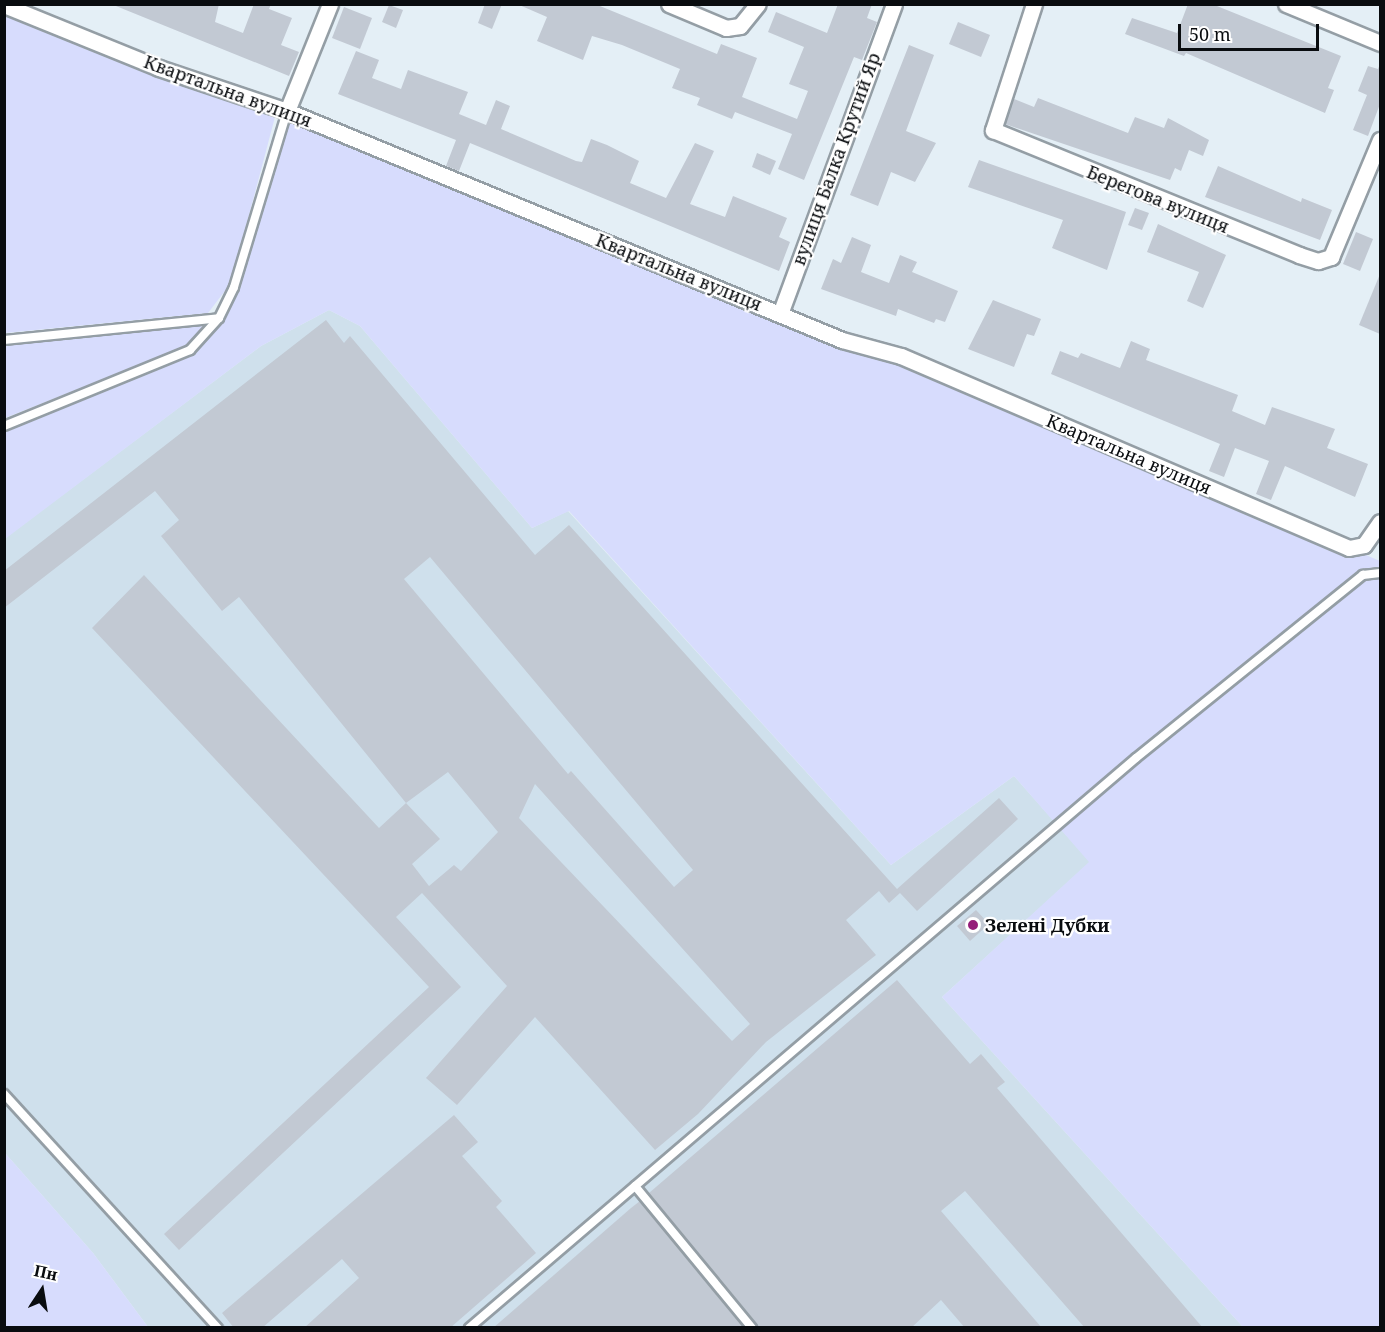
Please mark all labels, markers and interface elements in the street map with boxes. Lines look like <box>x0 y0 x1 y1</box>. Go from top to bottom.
scale bar <box>1181 12 1322 50</box>
text: 50 m <box>1189 22 1231 46</box>
street label: вулиця Балка Крутий Яр <box>787 50 885 268</box>
street label: Квартальна вулиця <box>141 51 315 131</box>
street label: Берегова вулиця <box>1084 161 1232 237</box>
street label: Квартальна вулиця <box>593 229 765 315</box>
street label: Квартальна вулиця <box>1043 409 1215 499</box>
place label: Зелені Дубки <box>985 914 1110 936</box>
marker: Зелені Дубки <box>966 918 980 932</box>
text: Пн <box>32 1259 60 1286</box>
north arrow <box>12 1260 72 1320</box>

